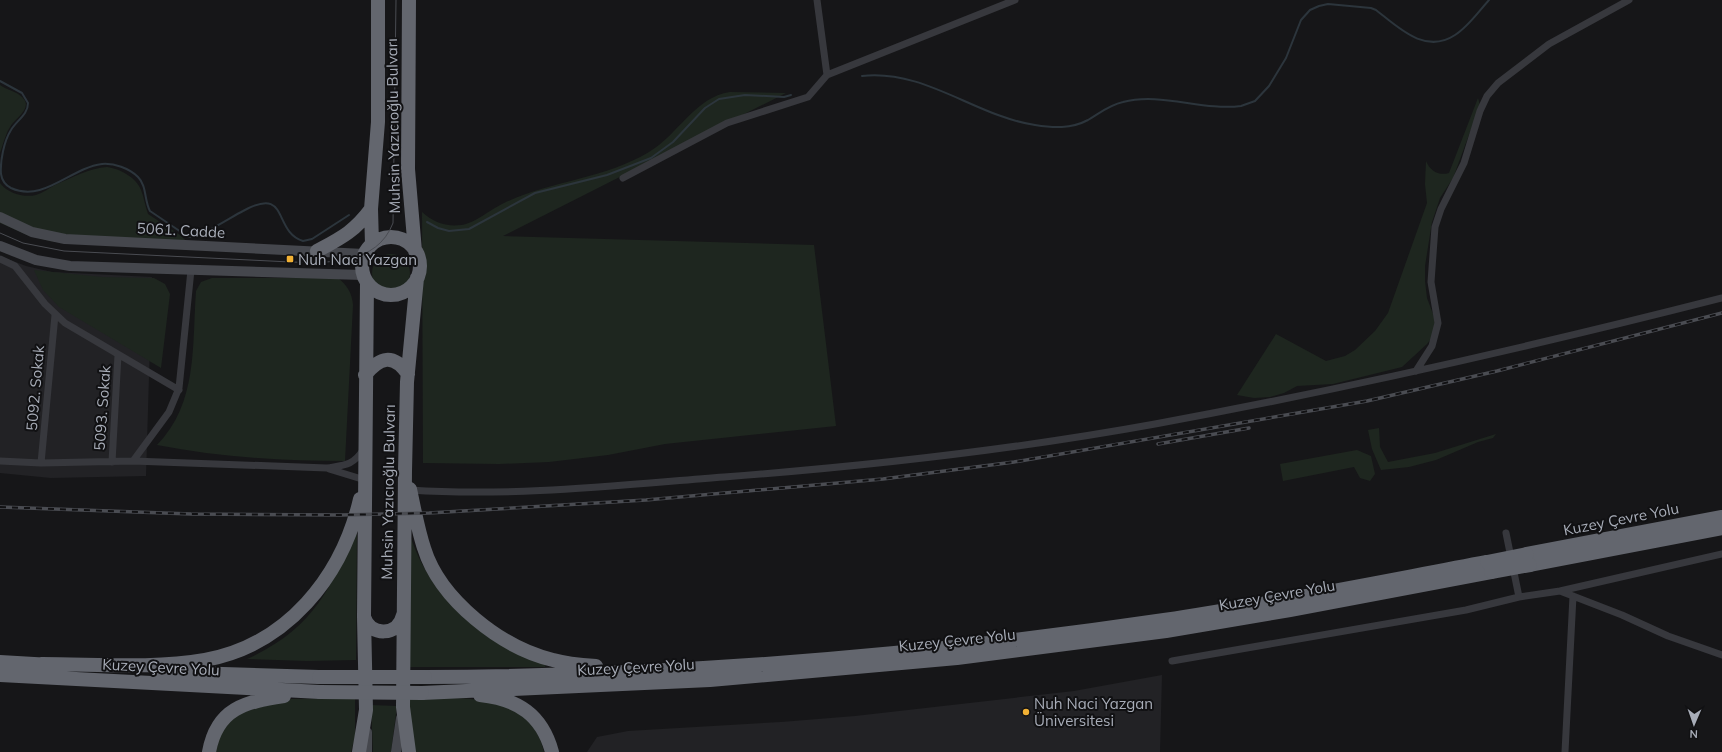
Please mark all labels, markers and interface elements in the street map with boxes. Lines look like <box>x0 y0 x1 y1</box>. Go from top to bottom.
street label: Muhsin Yazıcıoğlu Bulvarı <box>382 38 404 214</box>
street label: 5061. Cadde <box>136 218 226 242</box>
place label: Nuh Naci Yazgan <box>298 250 417 269</box>
marker: Nuh Naci Yazgan <box>285 254 295 264</box>
street label: 5092. Sokak <box>22 344 48 431</box>
street label: 5093. Sokak <box>90 364 114 451</box>
street label: Muhsin Yazıcıoğlu Bulvarı <box>377 404 399 580</box>
street label: Kuzey Çevre Yolu <box>1562 498 1680 540</box>
street label: Kuzey Çevre Yolu <box>1217 575 1337 615</box>
street label: Kuzey Çevre Yolu <box>898 624 1016 656</box>
street label: Kuzey Çevre Yolu <box>102 654 220 680</box>
street label: Kuzey Çevre Yolu <box>577 654 695 680</box>
place label: Nuh Naci Yazgan Üniversitesi <box>1034 694 1153 730</box>
north arrow <box>1674 704 1714 744</box>
marker: Nuh Naci Yazgan Üniversitesi <box>1021 707 1031 717</box>
text: N <box>1689 727 1698 741</box>

